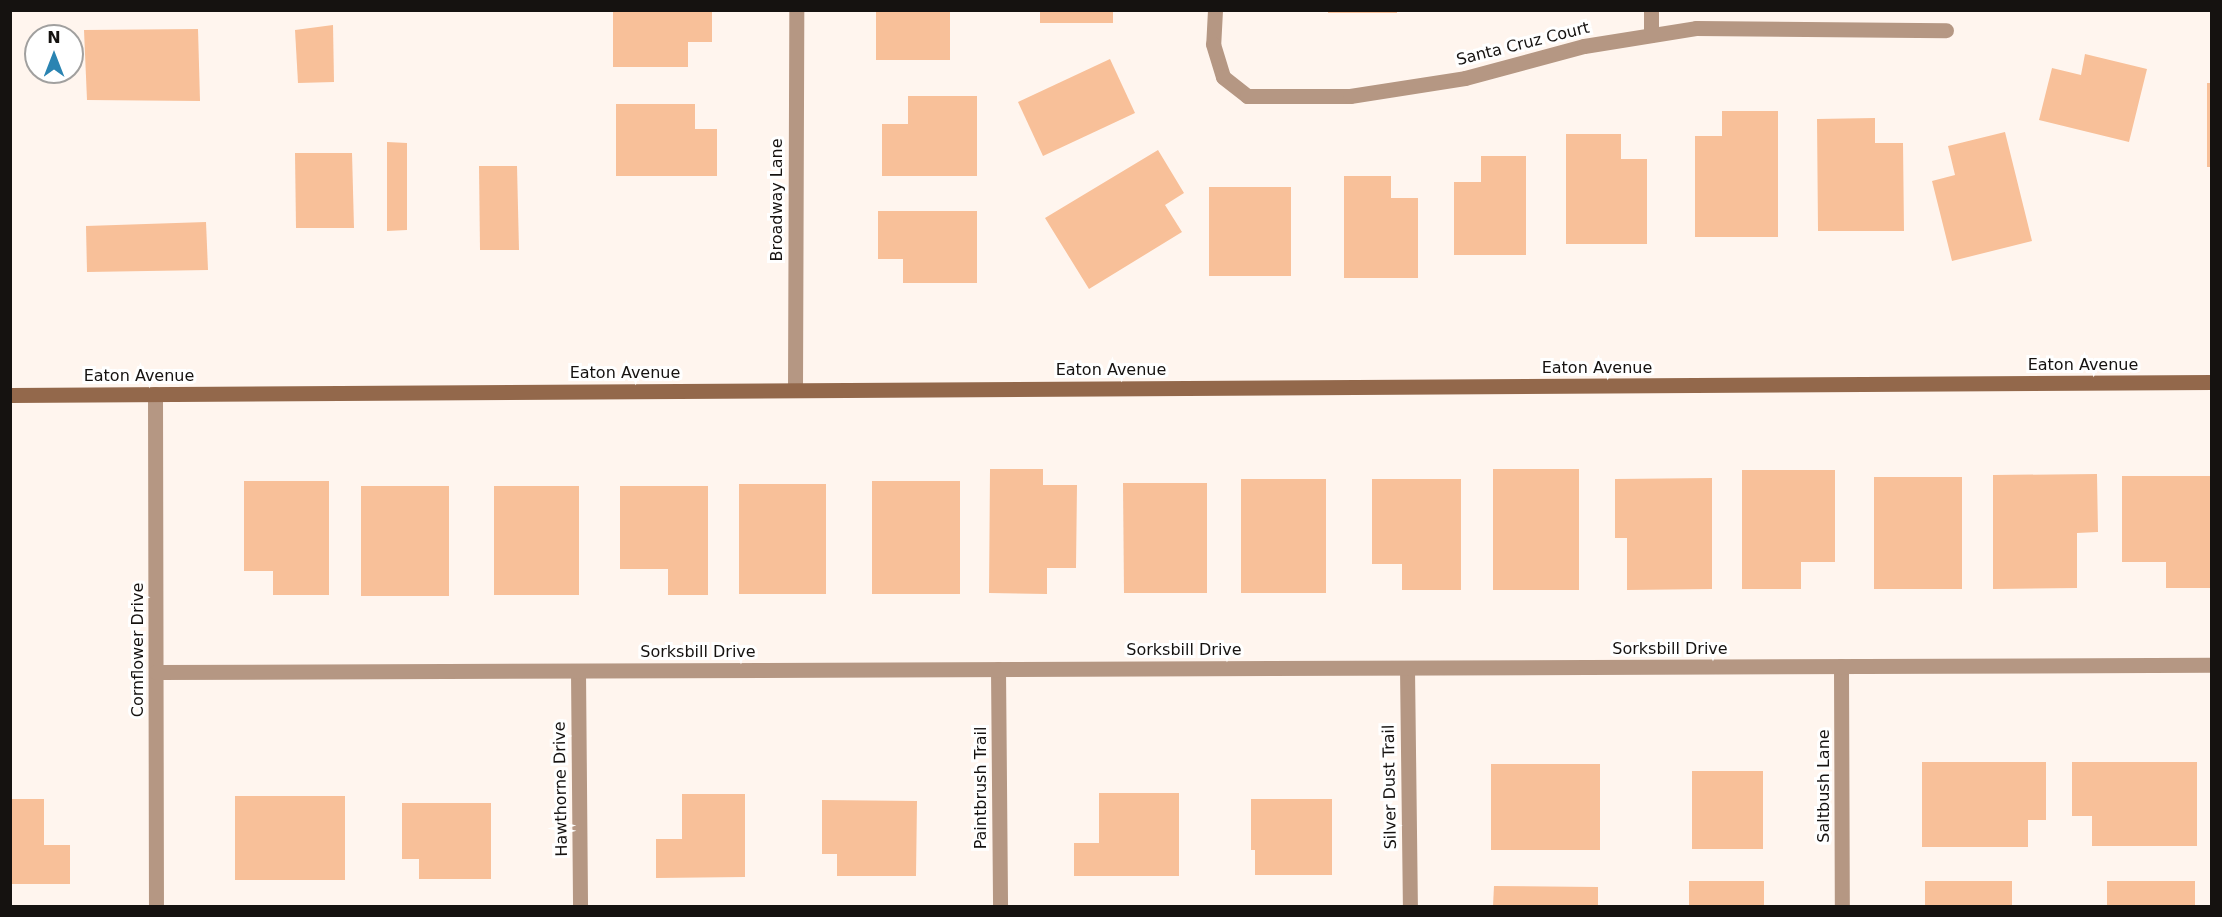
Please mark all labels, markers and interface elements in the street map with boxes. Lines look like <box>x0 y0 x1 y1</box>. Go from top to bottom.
street label: Santa Cruz Court <box>1454 18 1592 70</box>
north arrow <box>24 24 84 84</box>
text: N <box>47 28 61 47</box>
street label: Broadway Lane <box>767 138 787 262</box>
street label: Eaton Avenue <box>2028 355 2138 375</box>
street label: Eaton Avenue <box>1542 358 1652 378</box>
street label: Eaton Avenue <box>1056 360 1166 380</box>
street label: Eaton Avenue <box>570 363 680 383</box>
street label: Eaton Avenue <box>84 366 194 386</box>
street label: Cornflower Drive <box>128 583 148 717</box>
street label: Sorksbill Drive <box>1612 639 1728 659</box>
street label: Sorksbill Drive <box>1126 640 1242 660</box>
street label: Sorksbill Drive <box>640 642 756 662</box>
street label: Hawthorne Drive <box>550 721 572 857</box>
street label: Silver Dust Trail <box>1379 724 1401 850</box>
street label: Paintbrush Trail <box>971 727 991 849</box>
street label: Saltbush Lane <box>1814 729 1834 843</box>

